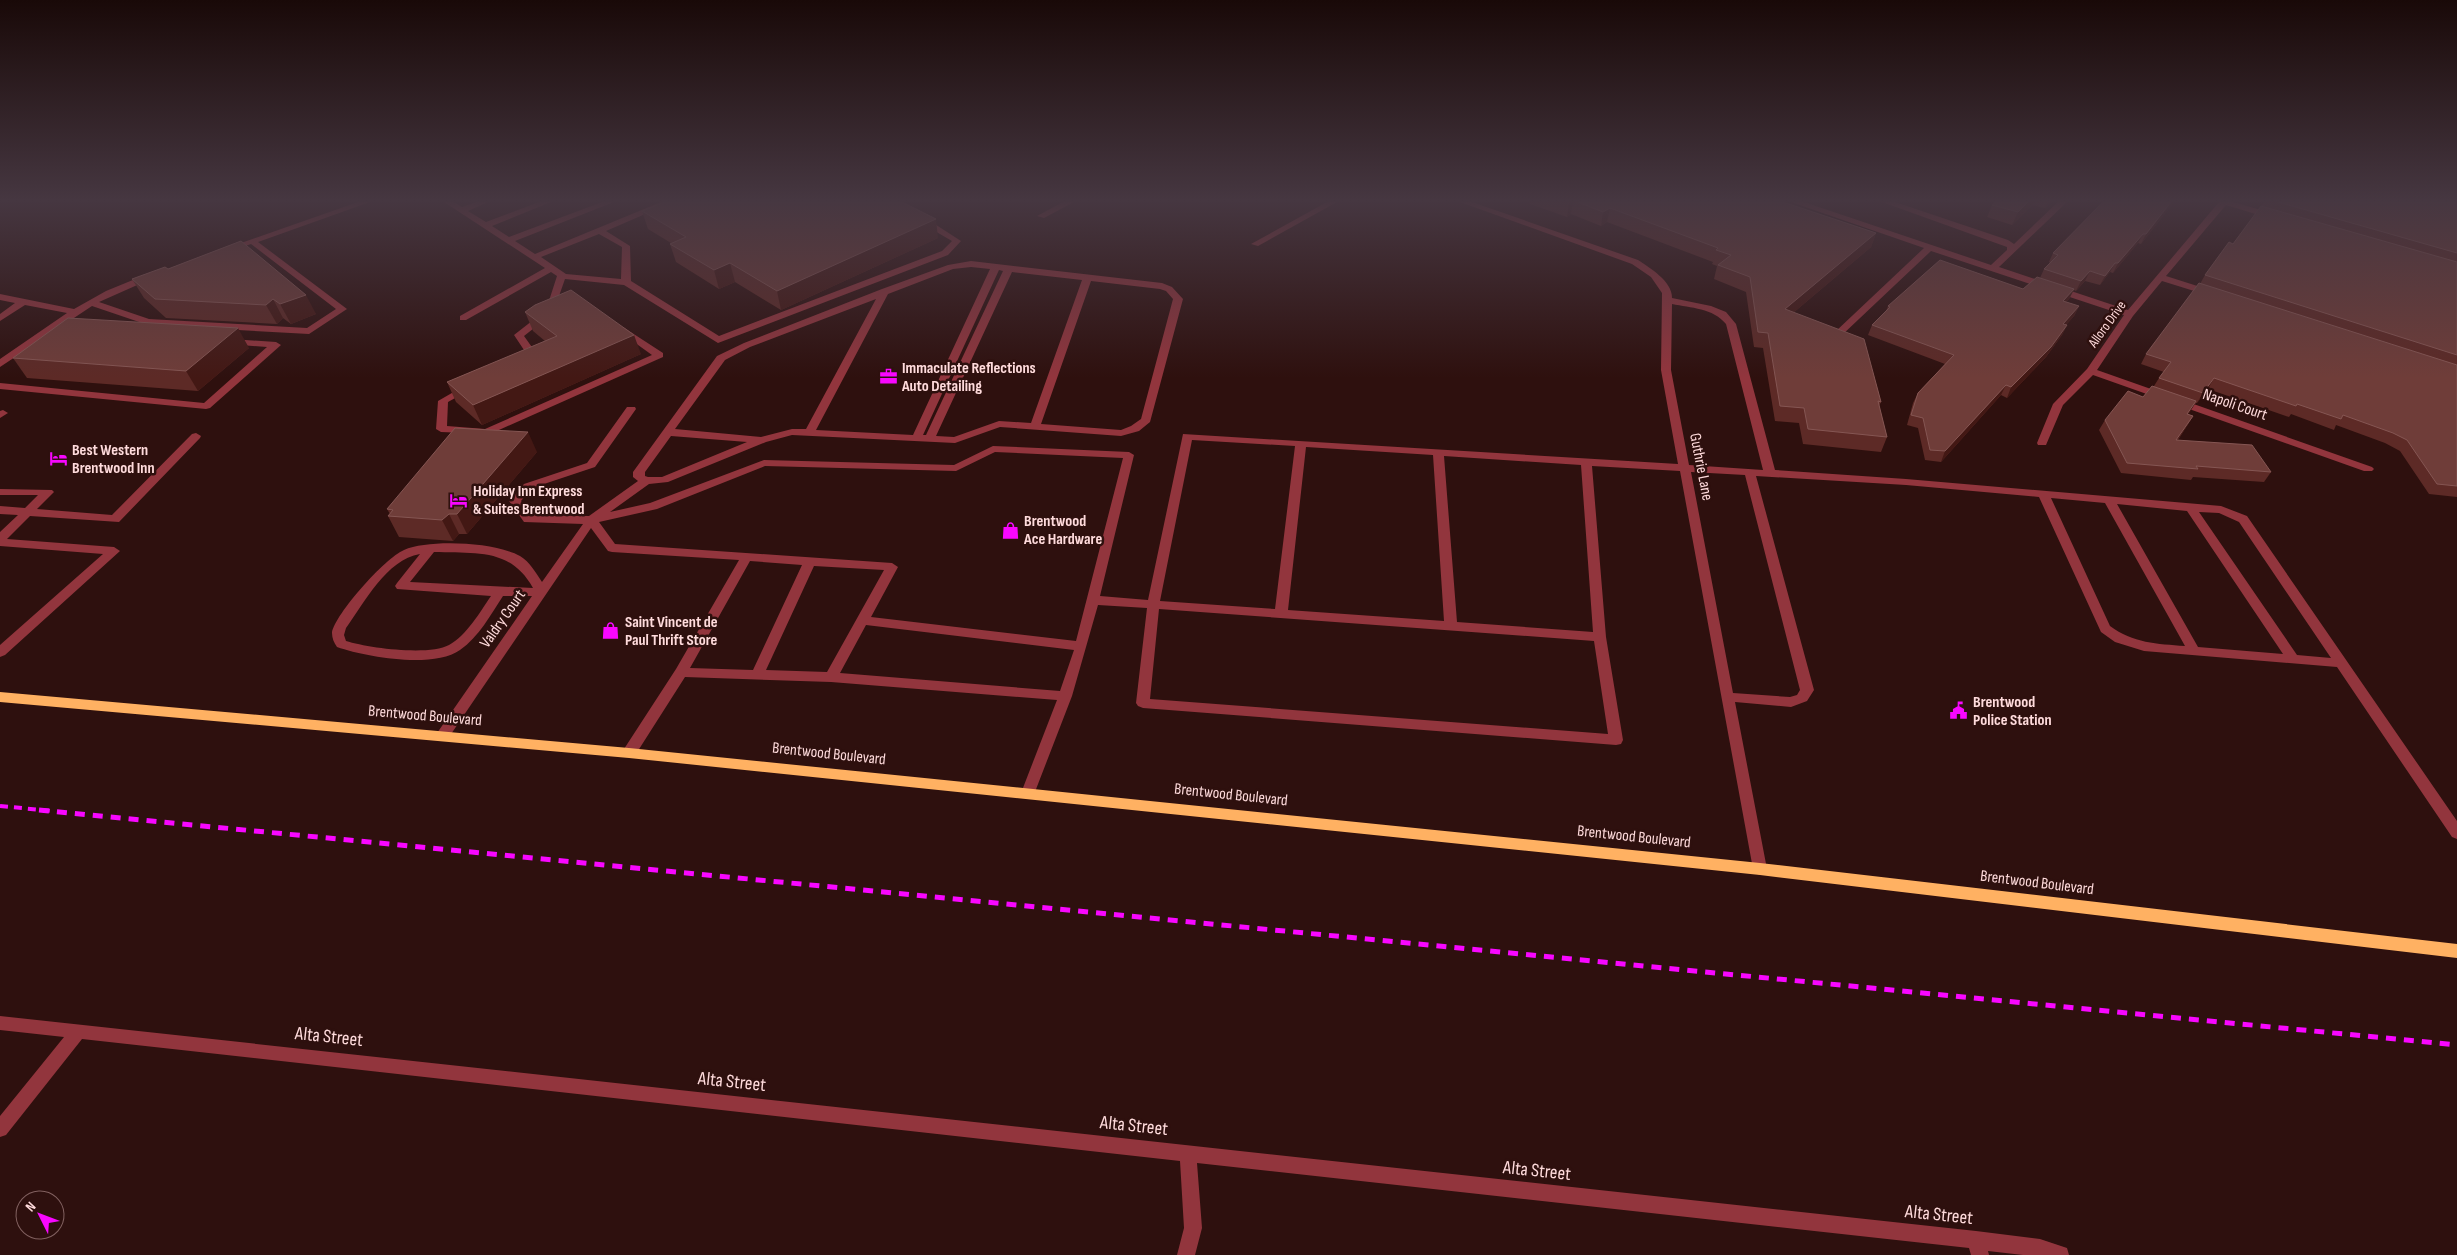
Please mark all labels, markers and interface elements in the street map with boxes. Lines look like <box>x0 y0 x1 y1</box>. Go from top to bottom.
street label: Alloro Drive <box>2084 297 2130 351</box>
place label: Immaculate Reflections Auto Detailing <box>901 359 1036 396</box>
office icon: Immaculate Reflections Auto Detailing <box>878 367 898 387</box>
street label: Napoli Court <box>2200 385 2270 425</box>
street label: Guthrie Lane <box>1685 432 1717 502</box>
place label: Best Western Brentwood Inn <box>72 441 155 478</box>
hotel icon: Best Western Brentwood Inn <box>48 449 68 469</box>
place label: Holiday Inn Express & Suites Brentwood <box>473 482 584 519</box>
hotel icon: Holiday Inn Express & Suites Brentwood <box>449 490 469 510</box>
place label: Brentwood Ace Hardware <box>1023 512 1102 549</box>
shop icon: Brentwood Ace Hardware <box>1000 520 1020 540</box>
street label: Valdry Court <box>476 586 530 652</box>
place label: Saint Vincent de Paul Thrift Store <box>625 613 718 650</box>
shop icon: Saint Vincent de Paul Thrift Store <box>601 621 621 641</box>
place label: Brentwood Police Station <box>1973 693 2052 730</box>
public building icon: Brentwood Police Station <box>1949 701 1969 721</box>
street label: Brentwood Boulevard <box>367 702 483 730</box>
street label: Brentwood Boulevard <box>771 739 887 769</box>
street label: Brentwood Boulevard <box>1173 780 1289 810</box>
street label: Brentwood Boulevard <box>1576 822 1692 852</box>
street label: Brentwood Boulevard <box>1979 867 2095 899</box>
street label: Alta Street <box>293 1022 364 1052</box>
street label: Alta Street <box>696 1067 767 1097</box>
street label: Alta Street <box>1098 1111 1169 1141</box>
street label: Alta Street <box>1501 1156 1572 1186</box>
north arrow <box>15 1190 65 1240</box>
text: N <box>22 1198 40 1215</box>
street label: Alta Street <box>1903 1200 1974 1230</box>

